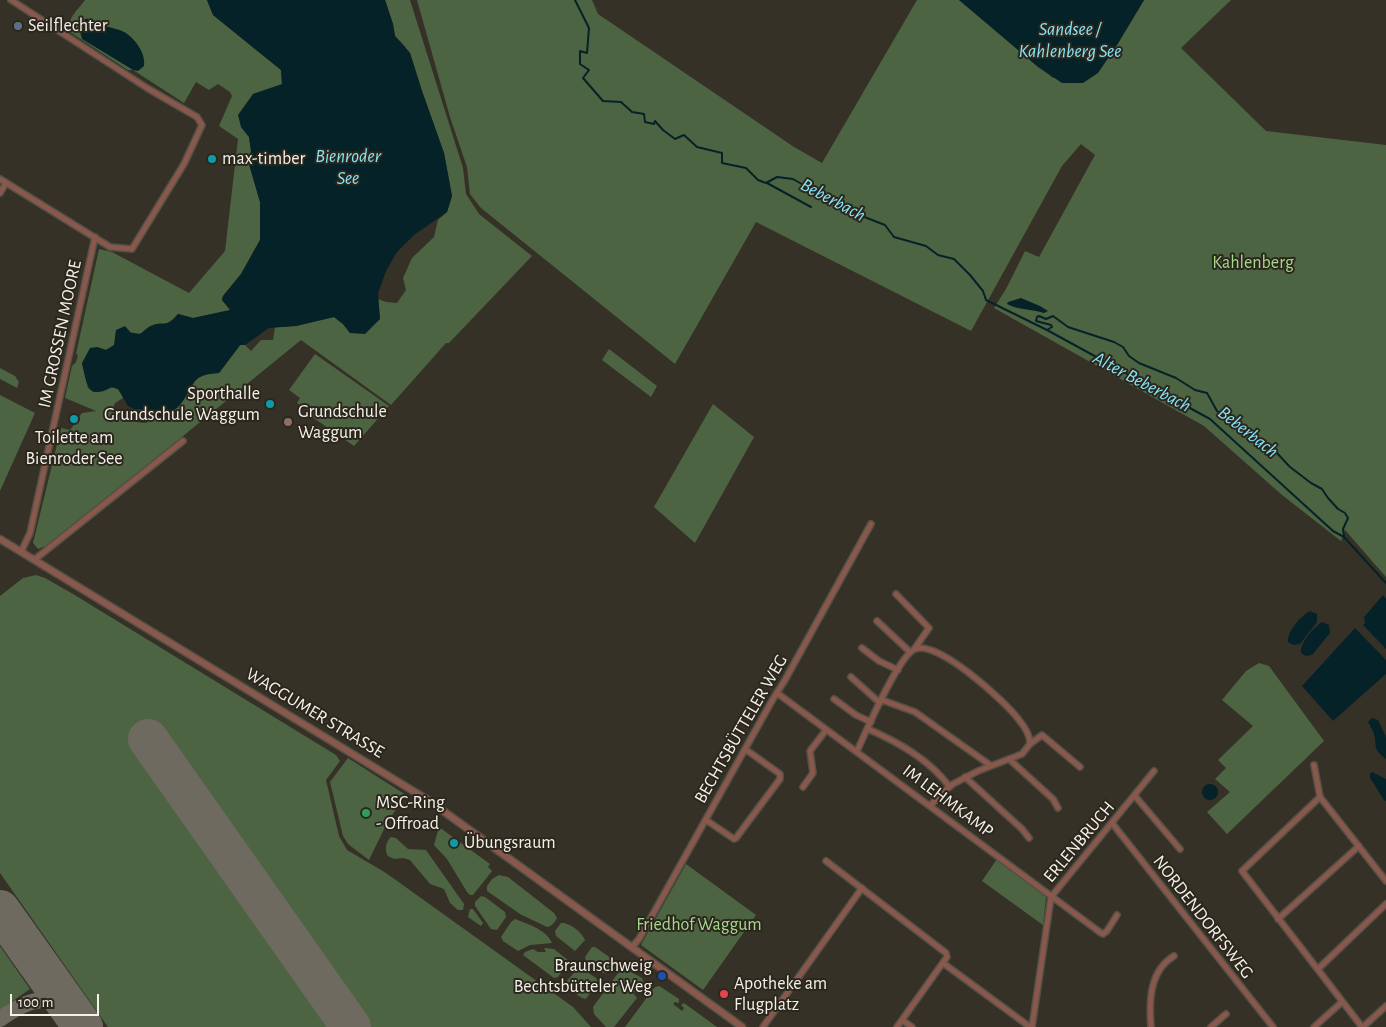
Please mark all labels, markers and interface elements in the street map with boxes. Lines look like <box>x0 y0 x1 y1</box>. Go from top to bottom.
place label: Seilflechter <box>28 15 108 37</box>
water label: Sandsee / Kahlenberg See <box>1019 18 1121 62</box>
marker: Seilflechter <box>12 20 24 32</box>
water label: Bienroder See <box>315 145 381 189</box>
place label: max-timber <box>222 148 305 170</box>
marker: max-timber <box>206 153 218 165</box>
water label: Beberbach <box>797 173 869 227</box>
park label: Kahlenberg <box>1212 252 1294 274</box>
street label: IM GROSSEN MOORE <box>34 258 86 410</box>
water label: Alter Beberbach <box>1089 347 1195 417</box>
place label: Sporthalle Grundschule Waggum <box>104 383 260 426</box>
marker: Sporthalle Grundschule Waggum <box>264 398 276 410</box>
place label: Grundschule Waggum <box>298 401 387 444</box>
water label: Beberbach <box>1213 401 1283 463</box>
marker: Toilette am Bienroder See <box>68 413 80 425</box>
marker: Grundschule Waggum <box>282 416 294 428</box>
place label: Toilette am Bienroder See <box>25 427 123 469</box>
street label: BECHTSBÜTTELER WEG <box>690 651 792 807</box>
street label: WAGGUMER STRASSE <box>242 663 388 763</box>
street label: IM LEHMKAMP <box>898 760 998 842</box>
place label: MSC-Ring - Offroad <box>376 792 445 834</box>
street label: ERLENBRUCH <box>1039 797 1119 887</box>
marker: MSC-Ring - Offroad <box>360 807 372 819</box>
place label: Übungsraum <box>464 832 556 854</box>
marker: Übungsraum <box>448 837 460 849</box>
street label: NORDENDORFSWEG <box>1148 851 1258 983</box>
park label: Friedhof Waggum <box>636 914 762 936</box>
place label: Braunschweig Bechtsbütteler Weg <box>514 955 652 998</box>
marker: Braunschweig Bechtsbütteler Weg <box>656 970 668 982</box>
place label: Apotheke am Flugplatz <box>734 973 827 1016</box>
scale bar <box>12 984 101 1016</box>
marker: Apotheke am Flugplatz <box>718 988 730 1000</box>
text: 100 m <box>18 995 53 1010</box>

